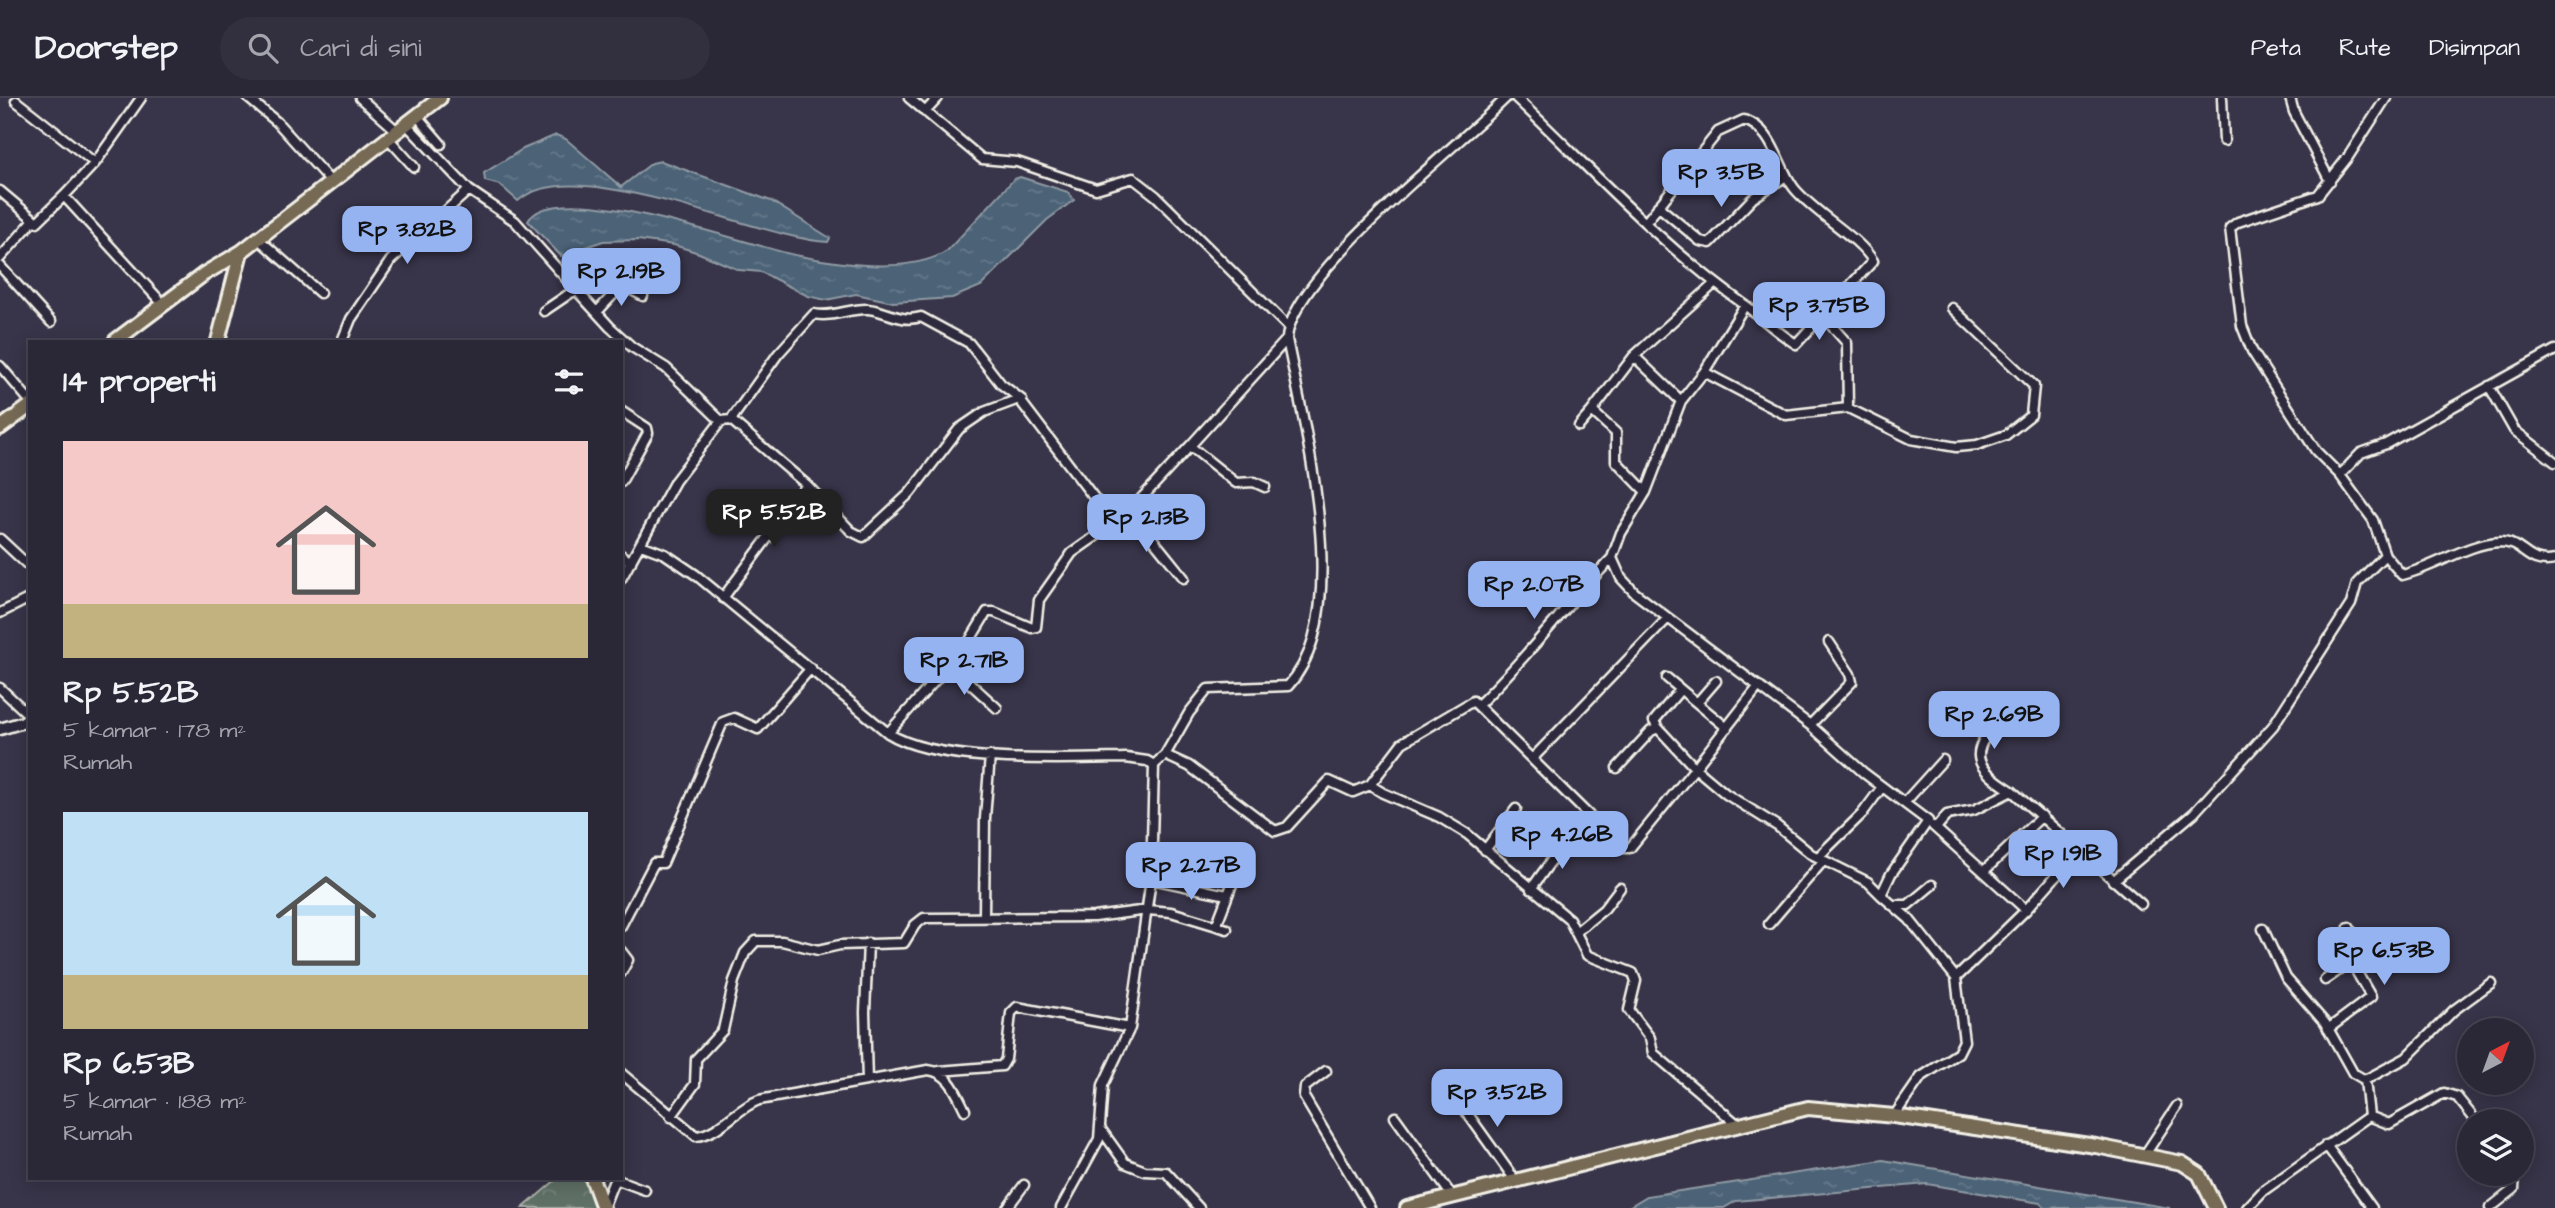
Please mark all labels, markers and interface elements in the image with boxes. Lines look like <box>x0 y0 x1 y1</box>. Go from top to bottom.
search box <box>220 17 710 80</box>
text: Doorstep <box>35 25 178 71</box>
icon: search <box>244 29 282 67</box>
text: Cari di sini <box>300 30 422 66</box>
text: Peta <box>2251 31 2301 65</box>
text: Rute <box>2339 31 2391 65</box>
text: Disimpan <box>2429 31 2520 65</box>
pin: Rp 3.5B <box>1656 150 1786 209</box>
text: Rp 3.5B <box>1678 156 1764 188</box>
pin: Rp 3.82B <box>335 206 479 266</box>
text: Rp 3.82B <box>358 213 456 245</box>
pin: Rp 2.19B <box>549 248 693 308</box>
text: Rp 2.19B <box>577 255 665 287</box>
pin: Rp 3.75B <box>1747 282 1891 342</box>
text: Rp 3.75B <box>1769 289 1869 321</box>
text: 14 properti <box>63 361 216 403</box>
icon: filters <box>550 363 588 401</box>
icon: home <box>263 487 389 613</box>
pin: Rp 5.52B <box>702 490 846 549</box>
pin: Rp 2.13B <box>1074 494 1218 554</box>
text: Rp 5.52B <box>722 496 826 528</box>
text: Rp 2.13B <box>1103 501 1189 533</box>
pin: Rp 2.07B <box>1462 561 1606 621</box>
text: Rp 2.07B <box>1484 568 1584 600</box>
pin: Rp 2.71B <box>892 638 1036 697</box>
text: Rp 2.71B <box>920 644 1008 676</box>
text: Rp 5.52B <box>63 672 198 714</box>
pin: Rp 2.69B <box>1922 692 2066 751</box>
text: Rp 2.69B <box>1945 698 2043 730</box>
text: 5 kamar · 178 m² <box>63 714 246 746</box>
text: Rumah <box>63 746 132 778</box>
pin: Rp 4.26B <box>1490 812 1634 871</box>
text: Rp 4.26B <box>1511 818 1613 850</box>
pin: Rp 1.91B <box>1991 830 2135 890</box>
text: Rp 1.91B <box>2025 837 2101 869</box>
pin: Rp 2.27B <box>1119 842 1263 902</box>
text: Rp 2.27B <box>1142 849 1240 881</box>
icon: home <box>263 858 389 984</box>
pin: Rp 6.53B <box>2312 928 2456 987</box>
text: Rp 6.53B <box>2334 934 2434 966</box>
north arrow <box>2457 1018 2534 1096</box>
map controls <box>2457 1018 2534 1186</box>
text: Rp 6.53B <box>63 1043 194 1085</box>
pin: Rp 3.52B <box>1425 1070 1569 1129</box>
text: Rp 3.52B <box>1447 1076 1547 1108</box>
text: 5 kamar · 188 m² <box>63 1085 247 1117</box>
button: layers <box>2457 1109 2534 1186</box>
text: Rumah <box>63 1117 132 1149</box>

